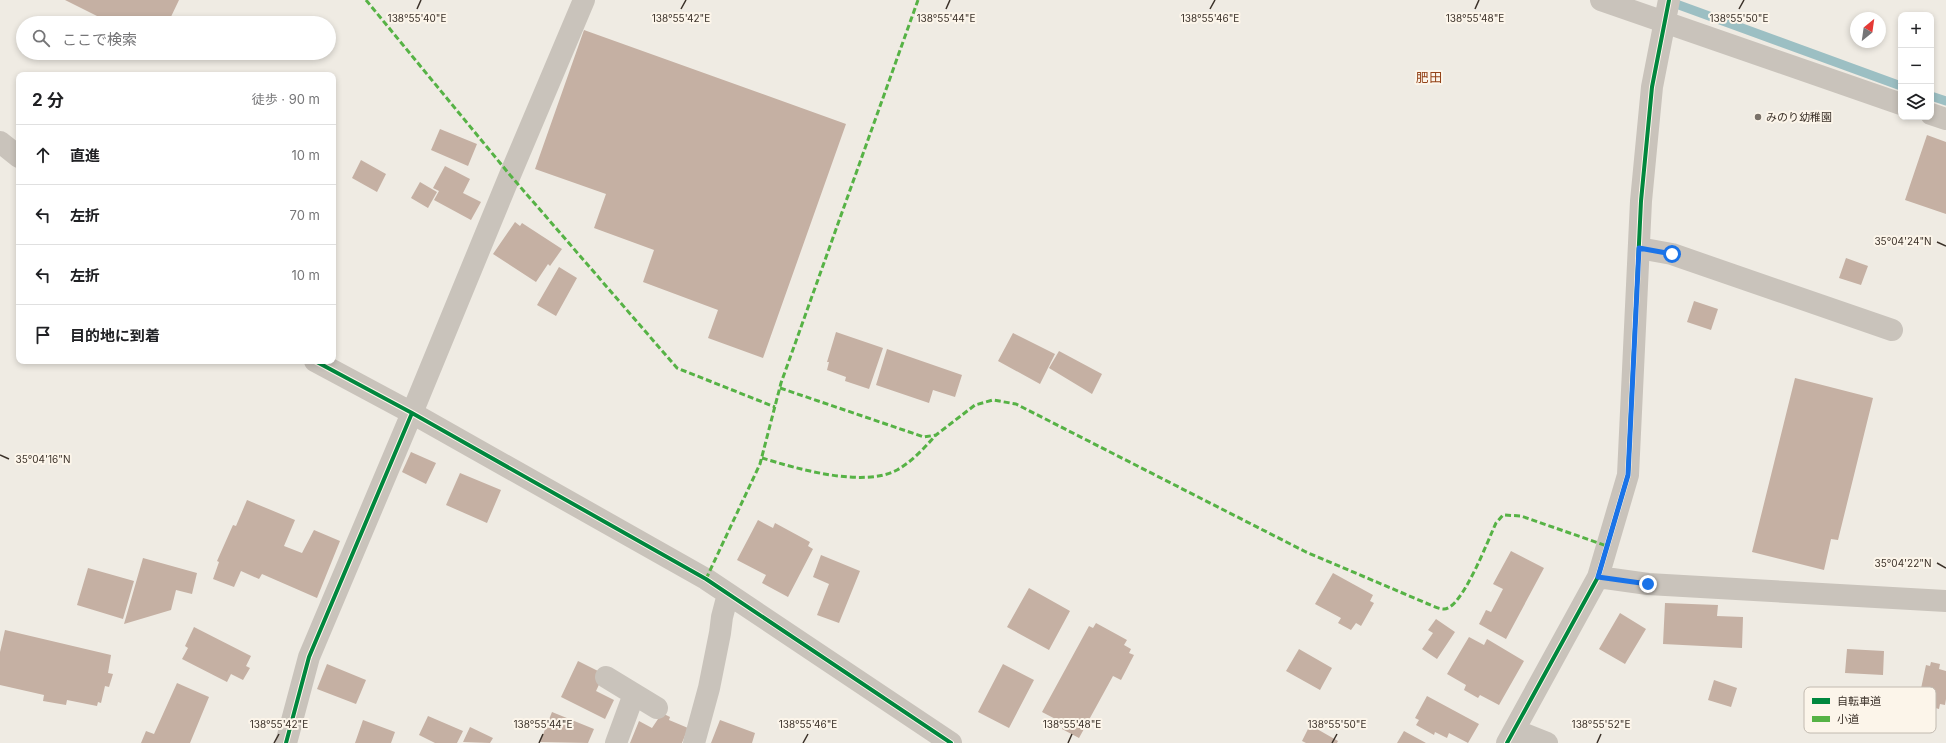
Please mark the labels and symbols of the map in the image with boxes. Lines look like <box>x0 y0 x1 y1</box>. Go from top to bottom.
text: 138°55'40"E <box>388 12 446 24</box>
text: 138°55'42"E <box>652 12 710 24</box>
text: 138°55'44"E <box>917 12 975 24</box>
text: 138°55'46"E <box>1181 12 1239 24</box>
text: 138°55'48"E <box>1446 12 1504 24</box>
text: 138°55'50"E <box>1709 12 1769 24</box>
north arrow <box>1850 12 1886 48</box>
district label: 肥田 <box>1416 69 1442 85</box>
place label: みのり幼稚園 <box>1766 110 1832 124</box>
marker: みのり幼稚園 <box>1753 112 1763 122</box>
text: 35°04'24"N <box>1874 235 1932 247</box>
route start <box>1663 245 1681 263</box>
text: 35°04'16"N <box>15 453 71 465</box>
text: 35°04'22"N <box>1875 557 1931 569</box>
route end <box>1639 575 1657 593</box>
legend <box>1804 687 1936 733</box>
text: 自転車道 <box>1837 694 1881 708</box>
text: 小道 <box>1837 712 1859 726</box>
text: 138°55'42"E <box>250 718 308 730</box>
text: 138°55'44"E <box>514 718 572 730</box>
text: 138°55'46"E <box>779 718 837 730</box>
text: 138°55'48"E <box>1043 718 1101 730</box>
text: 138°55'50"E <box>1307 718 1367 730</box>
text: 138°55'52"E <box>1572 718 1630 730</box>

